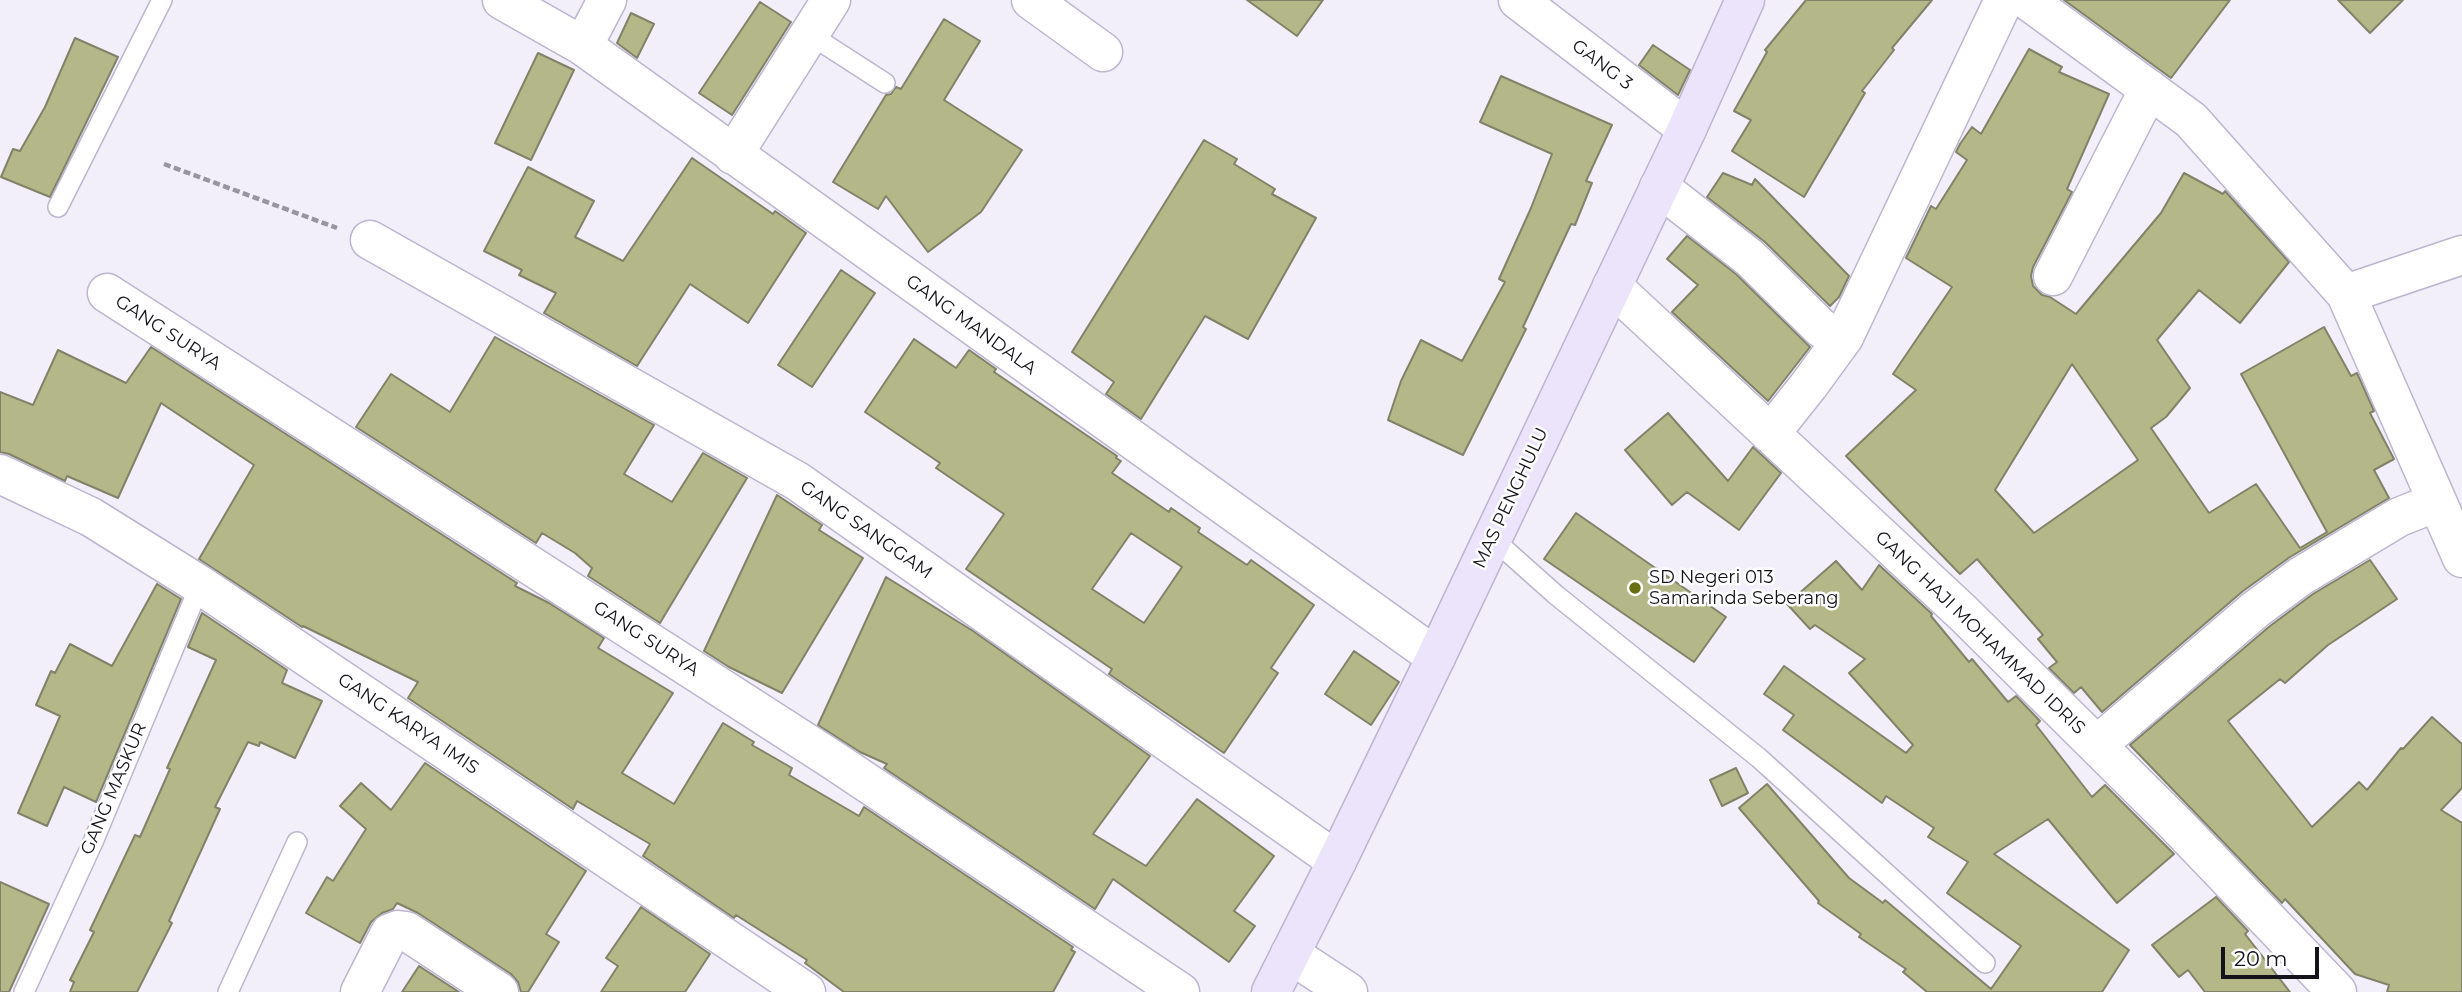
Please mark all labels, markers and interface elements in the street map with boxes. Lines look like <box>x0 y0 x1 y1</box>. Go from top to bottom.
street label: GANG 3 <box>1567 35 1637 95</box>
street label: GANG MANDALA <box>902 270 1040 380</box>
street label: GANG SURYA <box>111 291 225 375</box>
street label: MAS PENGHULU <box>1469 424 1553 572</box>
street label: GANG SANGGAM <box>796 476 936 584</box>
street label: GANG HAJI MOHAMMAD IDRIS <box>1870 527 2090 739</box>
place label: SD Negeri 013 Samarinda Seberang <box>1649 567 1839 610</box>
marker: SD Negeri 013 Samarinda Seberang <box>1627 580 1643 596</box>
street label: GANG SURYA <box>589 597 703 681</box>
street label: GANG KARYA IMIS <box>333 669 483 779</box>
street label: GANG MASKUR <box>76 720 152 858</box>
scale bar <box>2224 932 2322 976</box>
text: 20 m <box>2234 946 2288 971</box>

